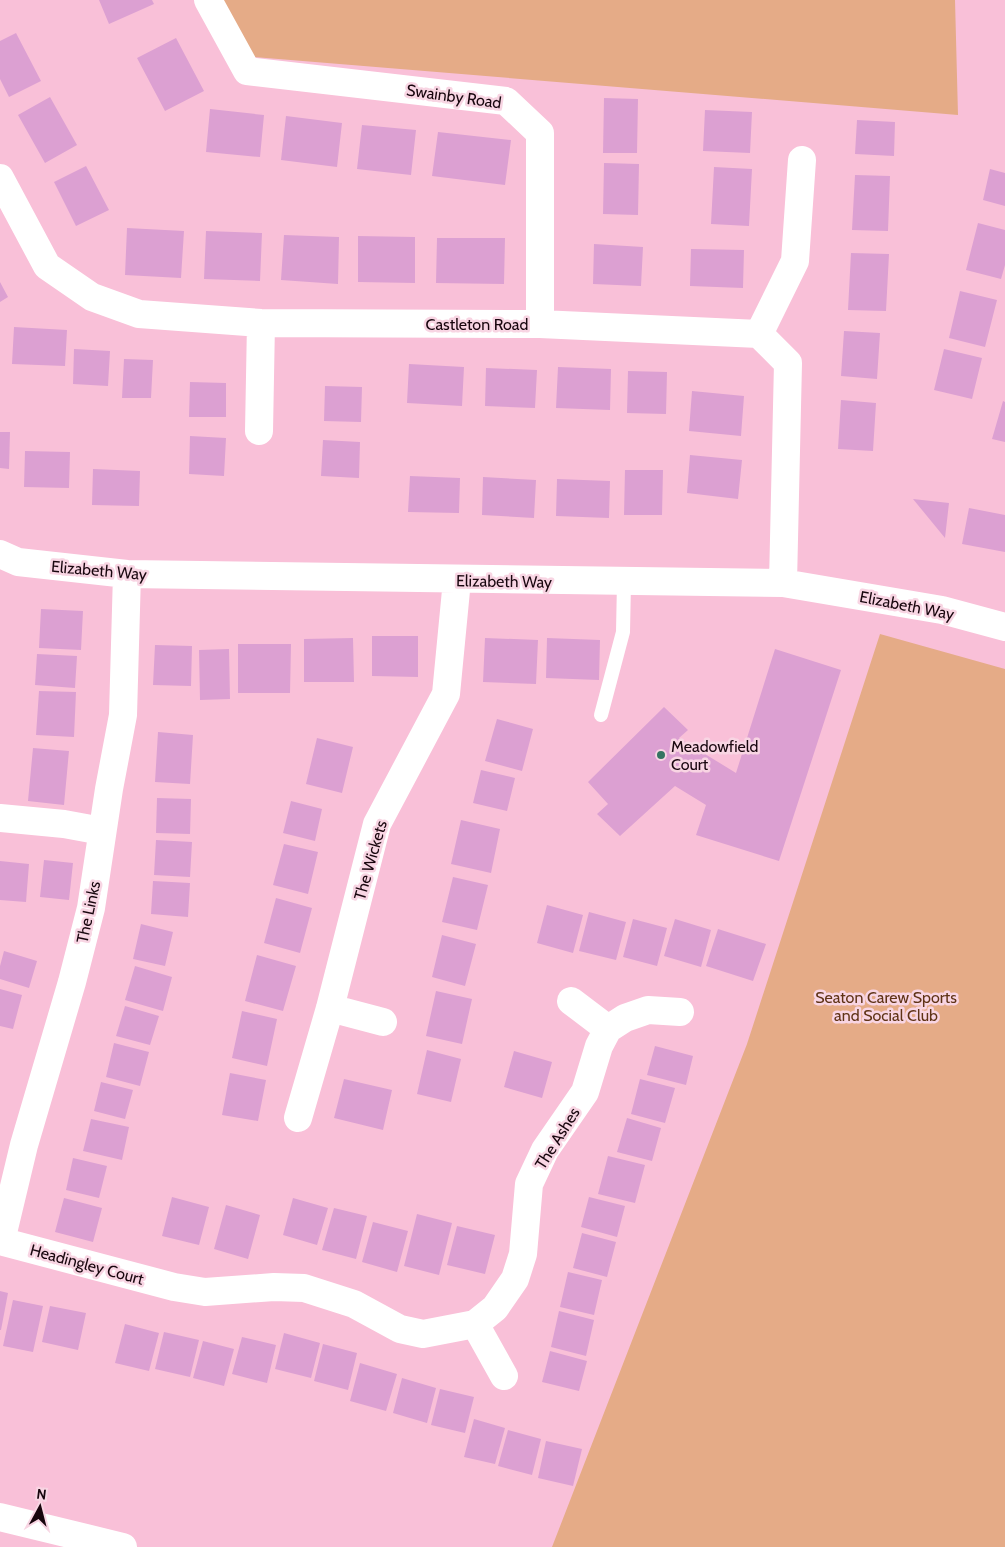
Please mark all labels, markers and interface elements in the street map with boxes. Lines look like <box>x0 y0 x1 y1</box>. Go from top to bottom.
street label: Swainby Road <box>405 80 503 113</box>
street label: Castleton Road <box>426 315 528 334</box>
street label: Elizabeth Way <box>50 557 148 584</box>
street label: Elizabeth Way <box>456 571 552 592</box>
street label: Elizabeth Way <box>858 587 956 624</box>
place label: Meadowfield Court <box>671 737 758 774</box>
marker: Meadowfield Court <box>655 749 667 761</box>
street label: The Wickets <box>350 818 391 902</box>
street label: The Links <box>73 879 104 945</box>
park label: Seaton Carew Sports and Social Club <box>815 988 957 1025</box>
street label: The Ashes <box>531 1104 584 1173</box>
street label: Headingley Court <box>28 1240 146 1289</box>
north arrow <box>15 1482 65 1532</box>
text: N <box>36 1485 48 1504</box>

